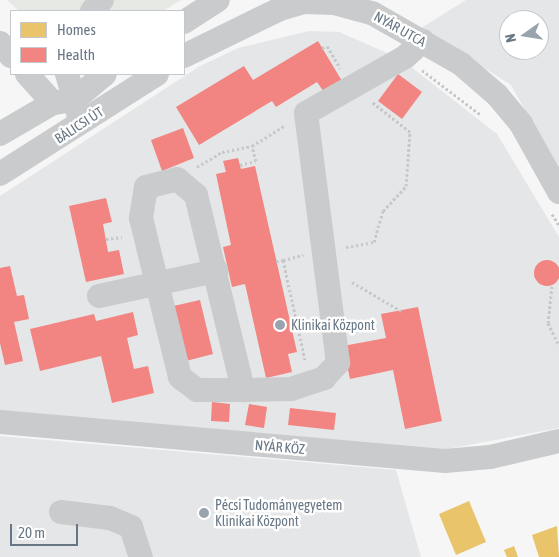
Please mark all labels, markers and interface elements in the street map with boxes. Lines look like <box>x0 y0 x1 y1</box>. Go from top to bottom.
street label: NYÁR UTCA <box>371 8 429 50</box>
legend <box>10 10 185 75</box>
north arrow <box>499 10 549 60</box>
text: Homes <box>57 21 96 38</box>
text: N <box>502 32 519 44</box>
text: Health <box>57 46 95 63</box>
street label: BÁLICSI ÚT <box>52 103 106 147</box>
place label: Klinikai Központ <box>291 317 375 333</box>
marker: Klinikai Központ <box>273 318 287 332</box>
street label: NYÁR KÖZ <box>254 436 306 458</box>
place label: Pécsi Tudományegyetem Klinikai Központ <box>215 497 342 530</box>
marker: Pécsi Tudományegyetem Klinikai Központ <box>197 506 211 520</box>
scale bar <box>12 514 80 546</box>
text: 20 m <box>18 524 45 541</box>

